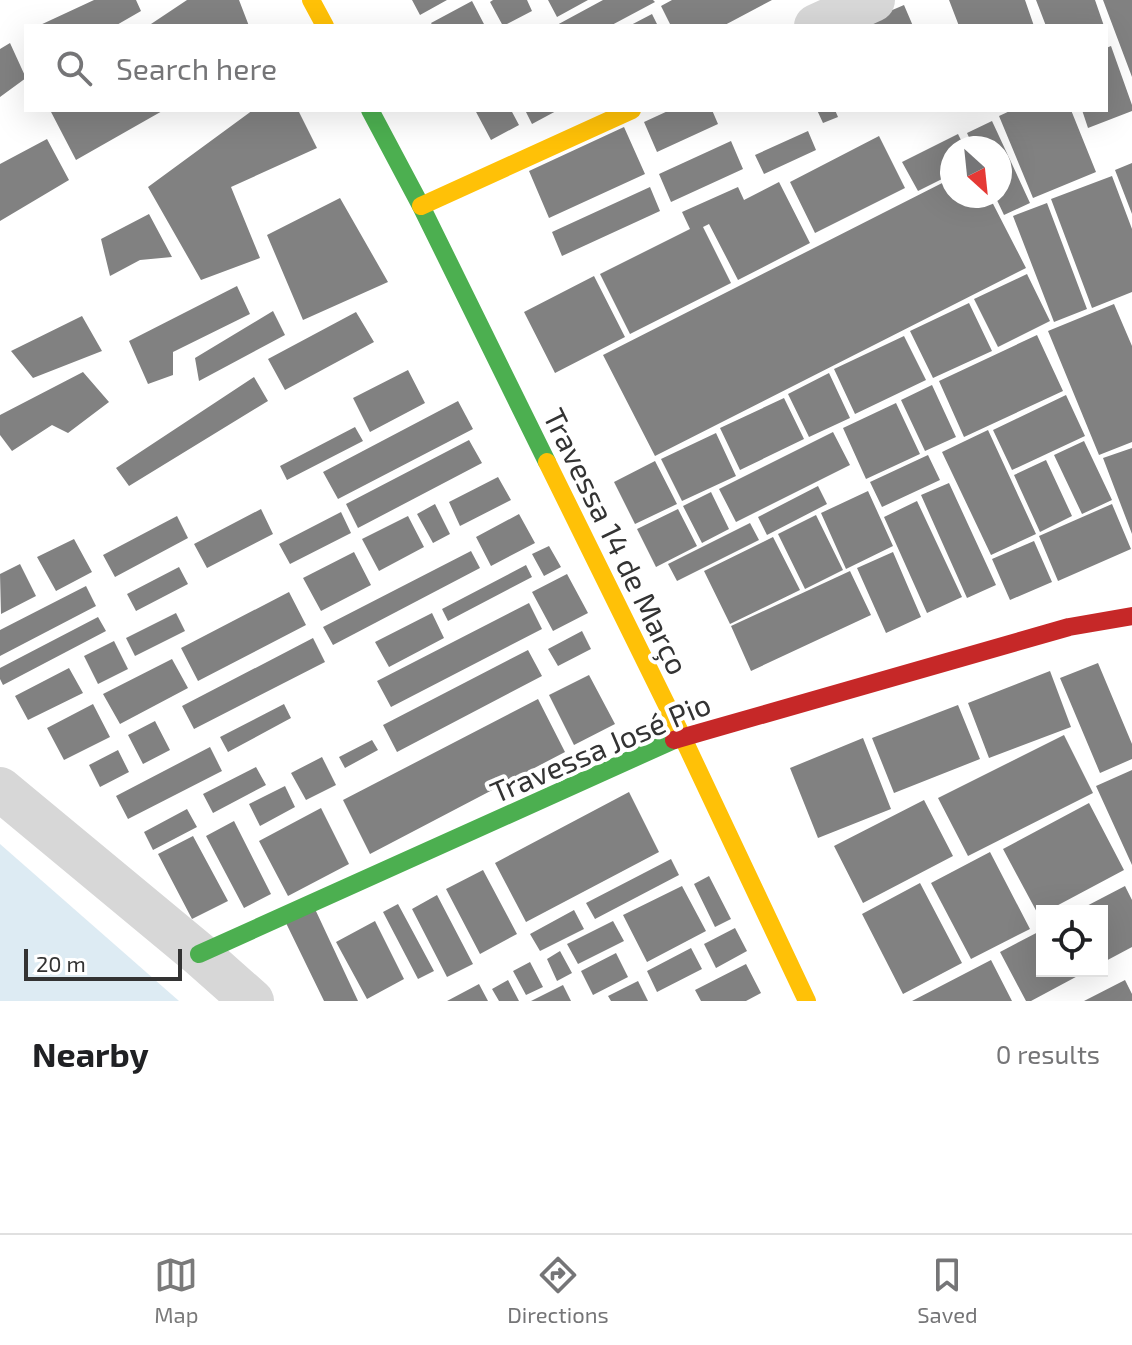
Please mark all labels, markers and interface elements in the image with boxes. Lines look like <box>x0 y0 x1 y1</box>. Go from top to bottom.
search box <box>24 24 1108 112</box>
icon: search <box>52 46 96 90</box>
text: Search here <box>116 50 277 86</box>
north arrow <box>940 136 1012 208</box>
street label: Travessa 14 de Março <box>536 402 697 680</box>
street label: Travessa José Pio <box>485 684 715 810</box>
map controls <box>1036 905 1108 977</box>
button: locate <box>1036 905 1108 977</box>
scale bar <box>24 945 182 981</box>
text: 20 m <box>36 950 86 976</box>
text: Nearby <box>32 1033 149 1074</box>
text: 0 results <box>996 1038 1100 1069</box>
tab: Map <box>154 1253 198 1327</box>
tab: Directions <box>507 1253 609 1327</box>
tab: Saved <box>917 1253 978 1327</box>

